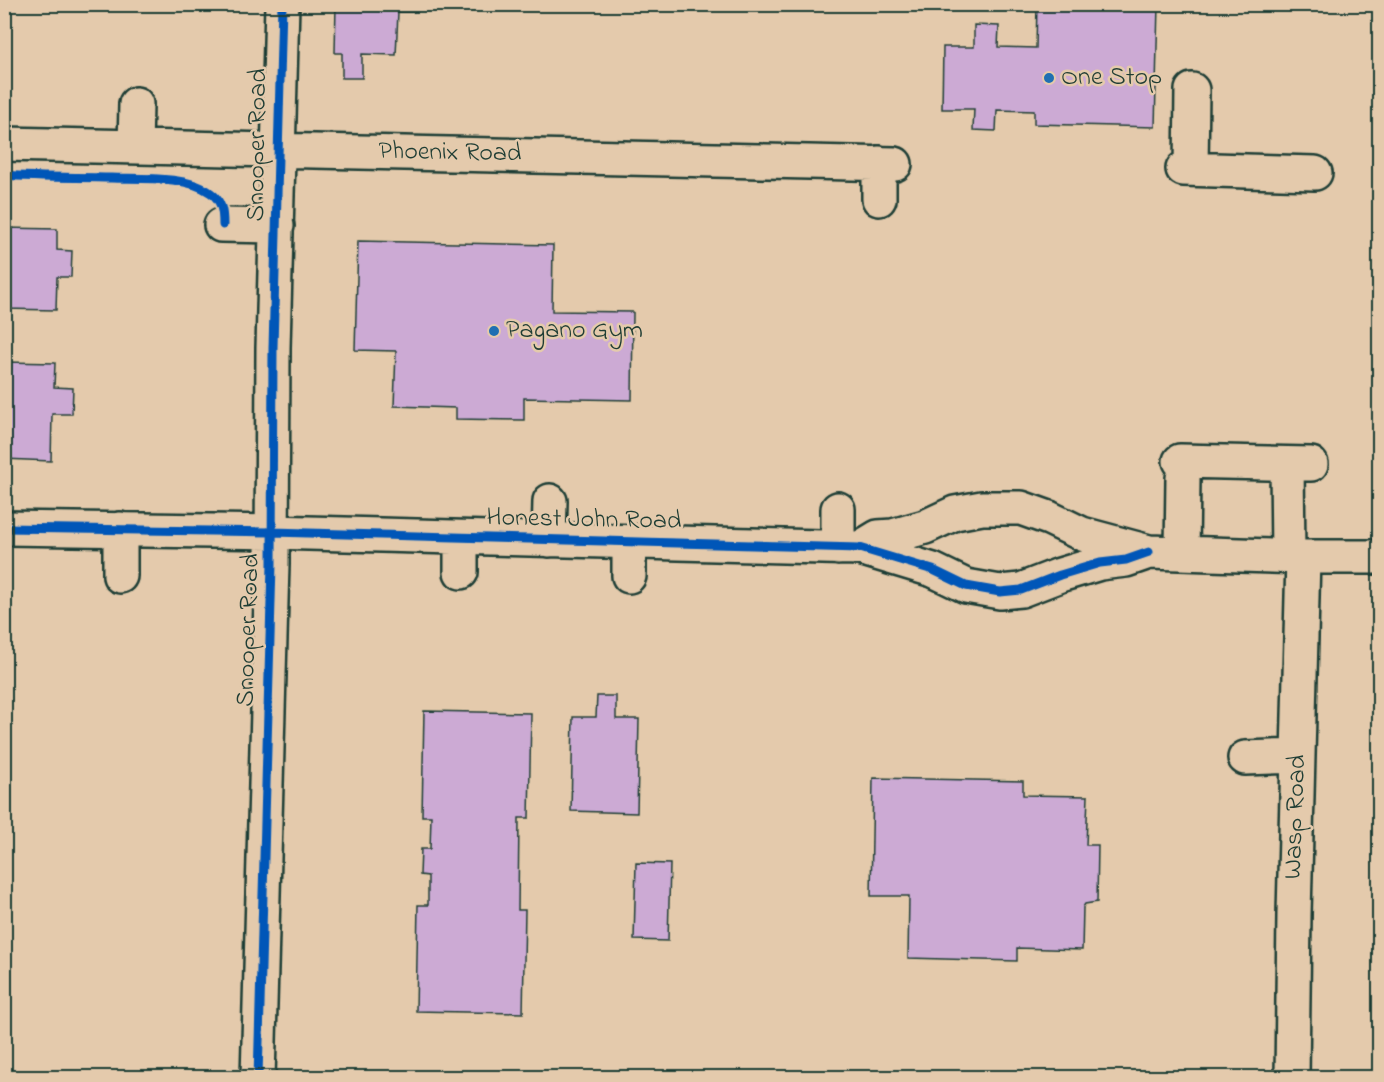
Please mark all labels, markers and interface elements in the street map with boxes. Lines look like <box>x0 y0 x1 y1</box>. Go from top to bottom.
place label: One Stop <box>1061 59 1162 97</box>
street label: Snooper Road <box>238 68 278 222</box>
marker: One Stop <box>1042 71 1056 85</box>
street label: Phoenix Road <box>378 133 522 173</box>
place label: Pagano Gym <box>506 312 643 350</box>
marker: Pagano Gym <box>487 324 501 338</box>
street label: Honest John Road <box>486 499 682 541</box>
street label: Snooper Road <box>227 552 271 707</box>
street label: Wasp Road <box>1275 754 1317 880</box>

